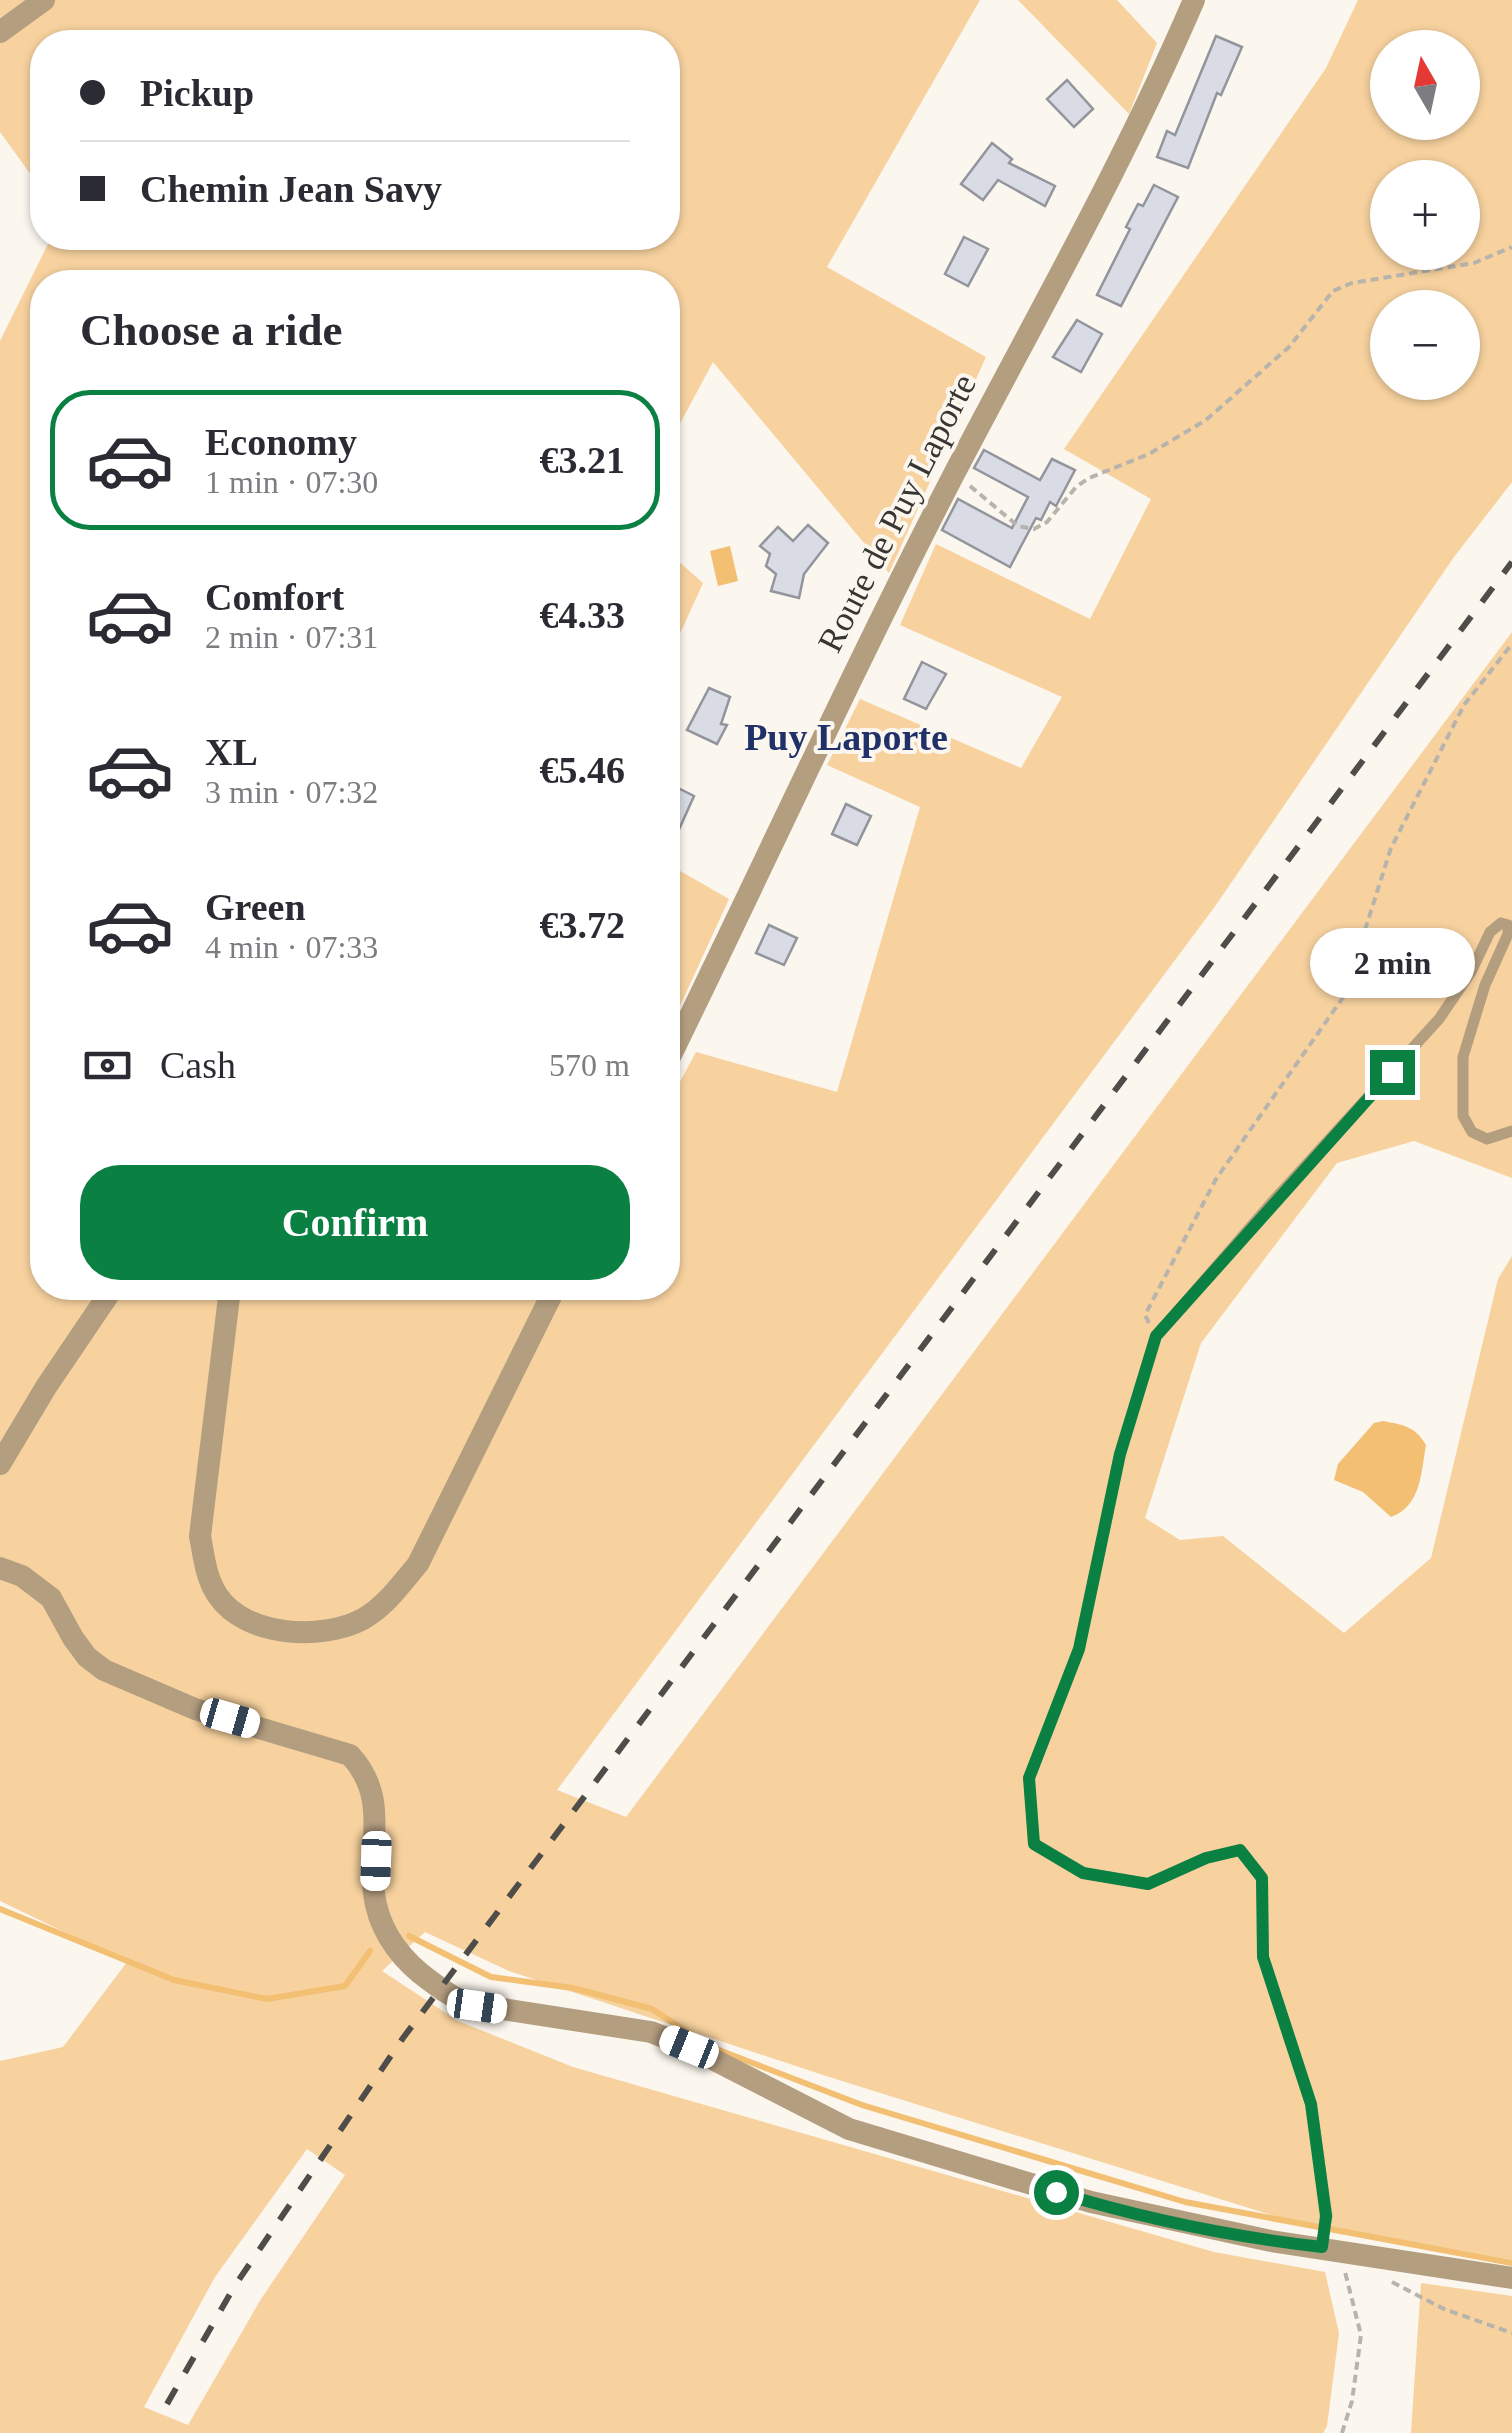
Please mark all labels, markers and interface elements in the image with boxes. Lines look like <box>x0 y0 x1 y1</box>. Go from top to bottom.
north arrow <box>1370 30 1480 140</box>
map controls <box>1370 30 1480 400</box>
text: Pickup <box>140 72 254 114</box>
button: + <box>1370 160 1480 270</box>
text: Chemin Jean Savy <box>140 168 442 210</box>
button: − <box>1370 290 1480 400</box>
text: Choose a ride <box>80 305 343 355</box>
street label: Route de Puy Laporte <box>810 368 984 658</box>
icon: car <box>85 415 175 505</box>
text: Economy <box>205 421 357 463</box>
text: €3.21 <box>540 439 625 481</box>
text: 1 min · 07:30 <box>205 464 378 500</box>
icon: car <box>85 570 175 660</box>
text: Comfort <box>205 576 344 618</box>
text: €4.33 <box>540 594 625 636</box>
text: 2 min · 07:31 <box>205 619 378 655</box>
district label: Puy Laporte <box>744 716 948 758</box>
icon: car <box>85 725 175 815</box>
text: XL <box>205 731 258 773</box>
text: €5.46 <box>540 749 625 791</box>
text: 3 min · 07:32 <box>205 774 378 810</box>
icon: car <box>85 880 175 970</box>
text: Green <box>205 886 306 928</box>
text: €3.72 <box>540 904 625 946</box>
callout: 2 min <box>1310 927 1474 997</box>
text: 4 min · 07:33 <box>205 929 378 965</box>
text: 2 min <box>1354 945 1431 981</box>
icon: cash <box>80 1038 135 1093</box>
text: Cash <box>160 1044 236 1086</box>
text: 570 m <box>549 1047 630 1083</box>
route end <box>1370 1050 1415 1095</box>
button: Confirm <box>80 1165 630 1280</box>
car <box>197 1695 263 1741</box>
car <box>360 1830 392 1892</box>
car <box>445 1987 509 2025</box>
car <box>656 2022 722 2072</box>
route start <box>1034 2170 1079 2215</box>

